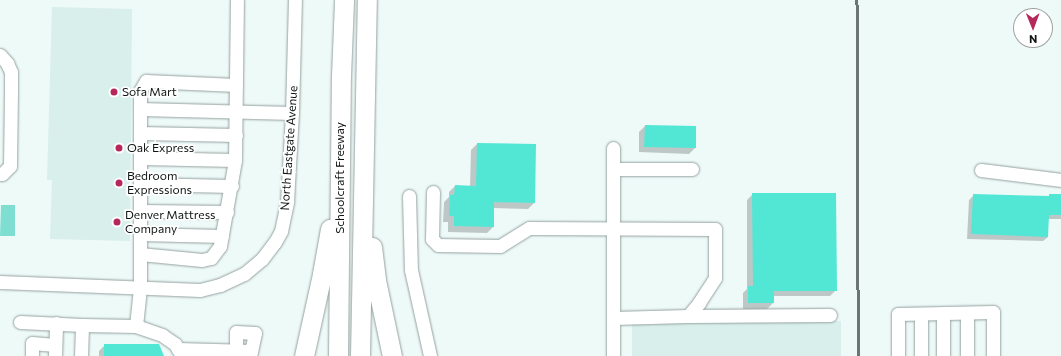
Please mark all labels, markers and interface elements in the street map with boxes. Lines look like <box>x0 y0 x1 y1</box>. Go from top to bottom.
north arrow <box>1013 8 1053 48</box>
text: N <box>1029 33 1037 46</box>
place label: Sofa Mart <box>122 85 177 99</box>
street label: North Eastgate Avenue <box>277 85 301 211</box>
marker: Sofa Mart <box>109 87 119 97</box>
street label: Schoolcraft Freeway <box>333 122 347 234</box>
place label: Oak Express <box>127 141 194 155</box>
marker: Oak Express <box>114 143 124 153</box>
place label: Bedroom Expressions <box>127 169 192 197</box>
marker: Bedroom Expressions <box>114 178 124 188</box>
place label: Denver Mattress Company <box>125 208 216 236</box>
marker: Denver Mattress Company <box>112 217 122 227</box>

